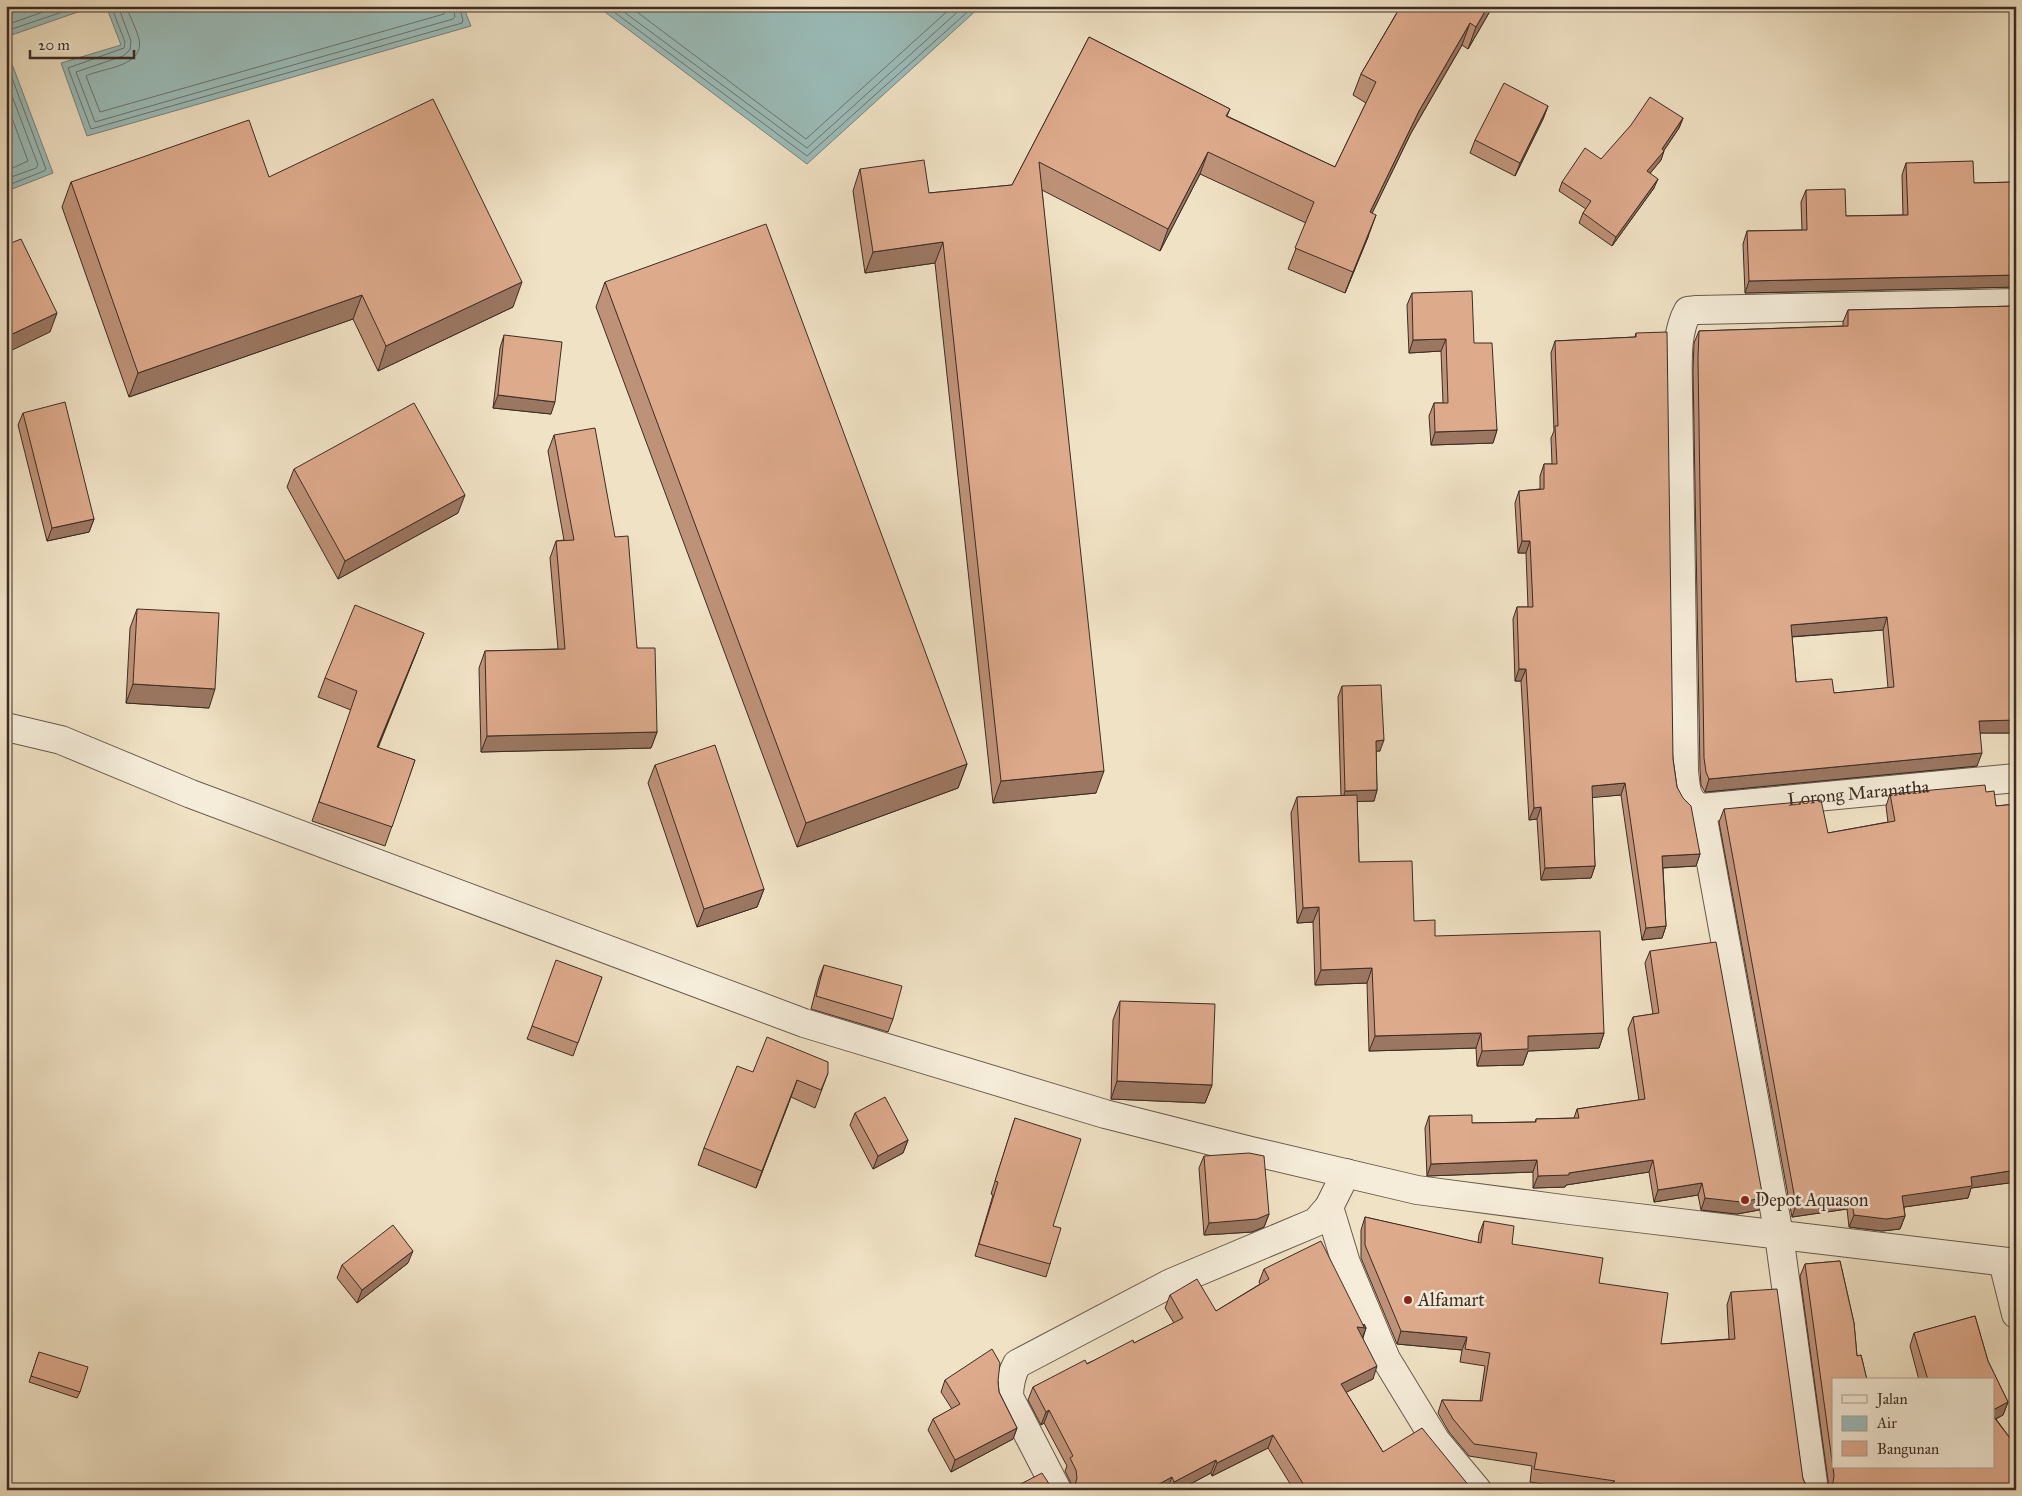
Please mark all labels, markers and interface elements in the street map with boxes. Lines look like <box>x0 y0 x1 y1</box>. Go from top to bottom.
scale bar <box>30 28 134 60</box>
text: 20 m <box>38 36 70 54</box>
street label: Lorong Maranatha <box>1786 775 1931 811</box>
place label: Depot Aquason <box>1755 1189 1869 1212</box>
marker: Depot Aquason <box>1739 1194 1751 1206</box>
place label: Alfamart <box>1417 1289 1485 1311</box>
marker: Alfamart <box>1402 1294 1414 1306</box>
legend <box>1832 1378 1994 1468</box>
text: Jalan <box>1875 1390 1908 1409</box>
text: Air <box>1876 1414 1897 1432</box>
text: Bangunan <box>1877 1440 1939 1458</box>

